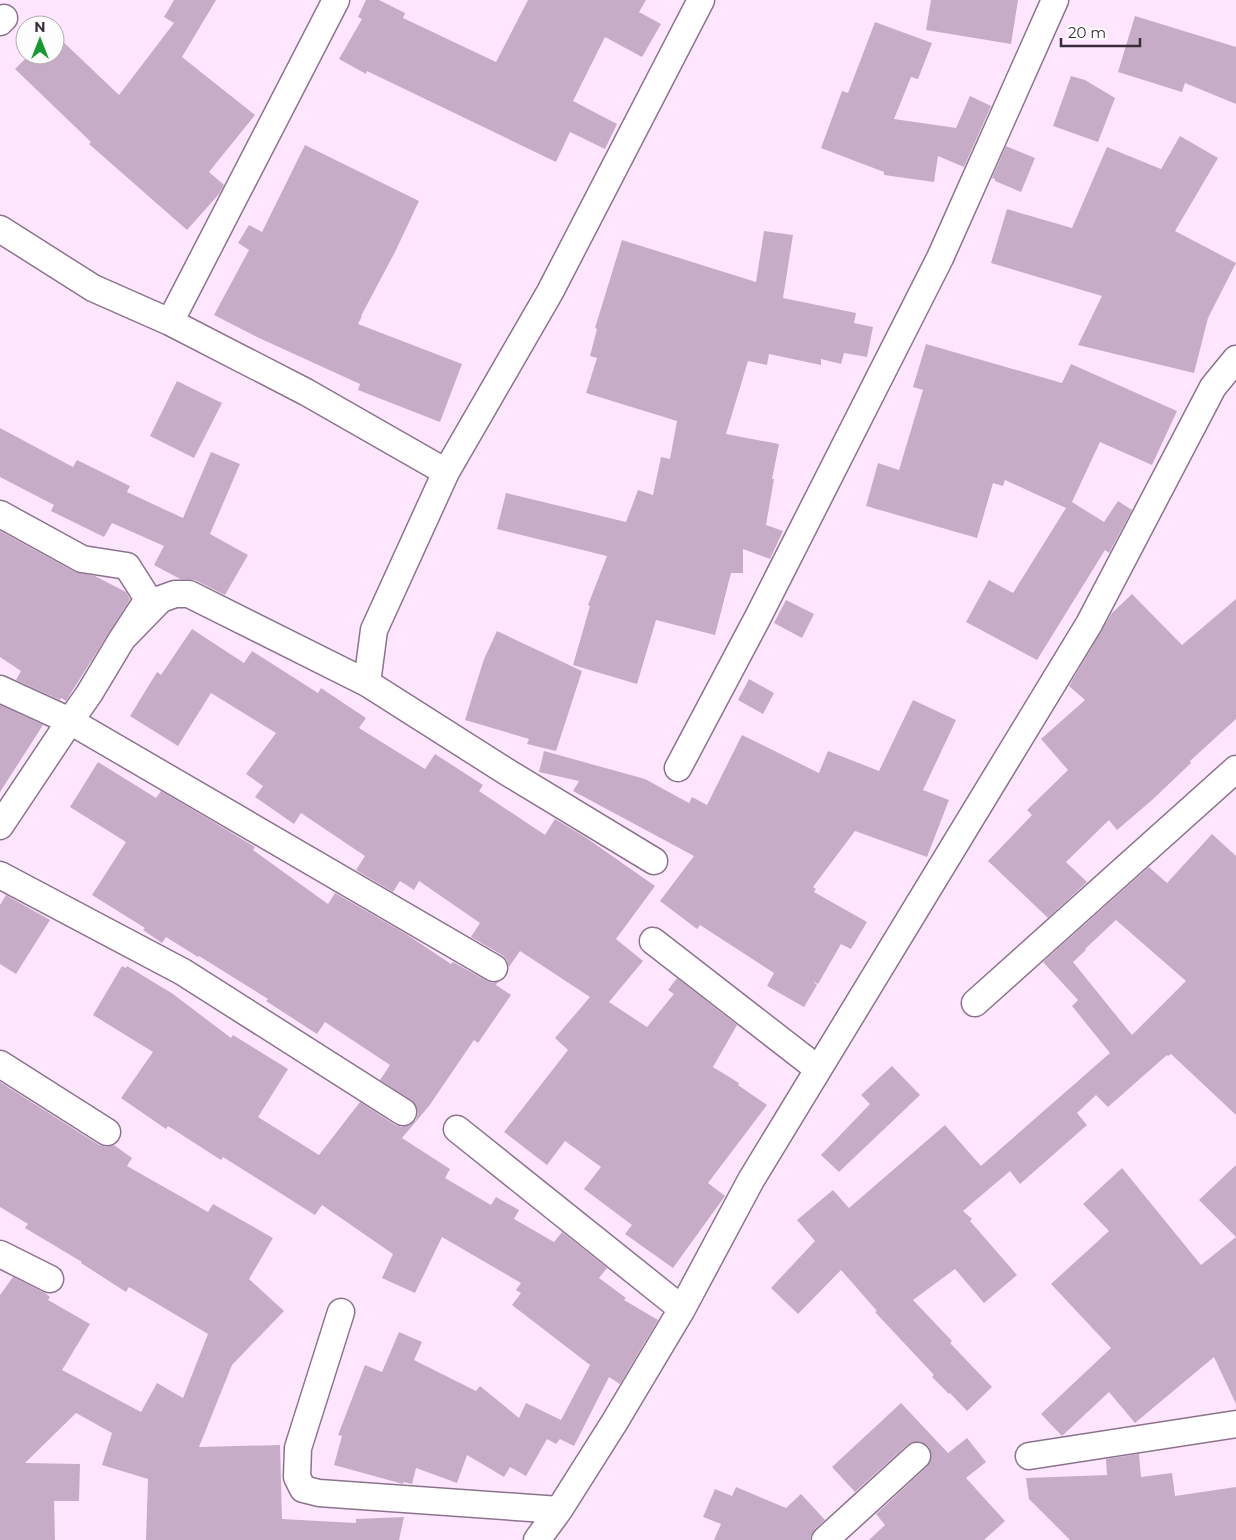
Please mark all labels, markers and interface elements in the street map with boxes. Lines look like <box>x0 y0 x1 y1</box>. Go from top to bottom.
north arrow <box>15 15 65 65</box>
scale bar <box>1061 15 1140 47</box>
text: N <box>34 18 46 36</box>
text: 20 m <box>1068 23 1106 42</box>

